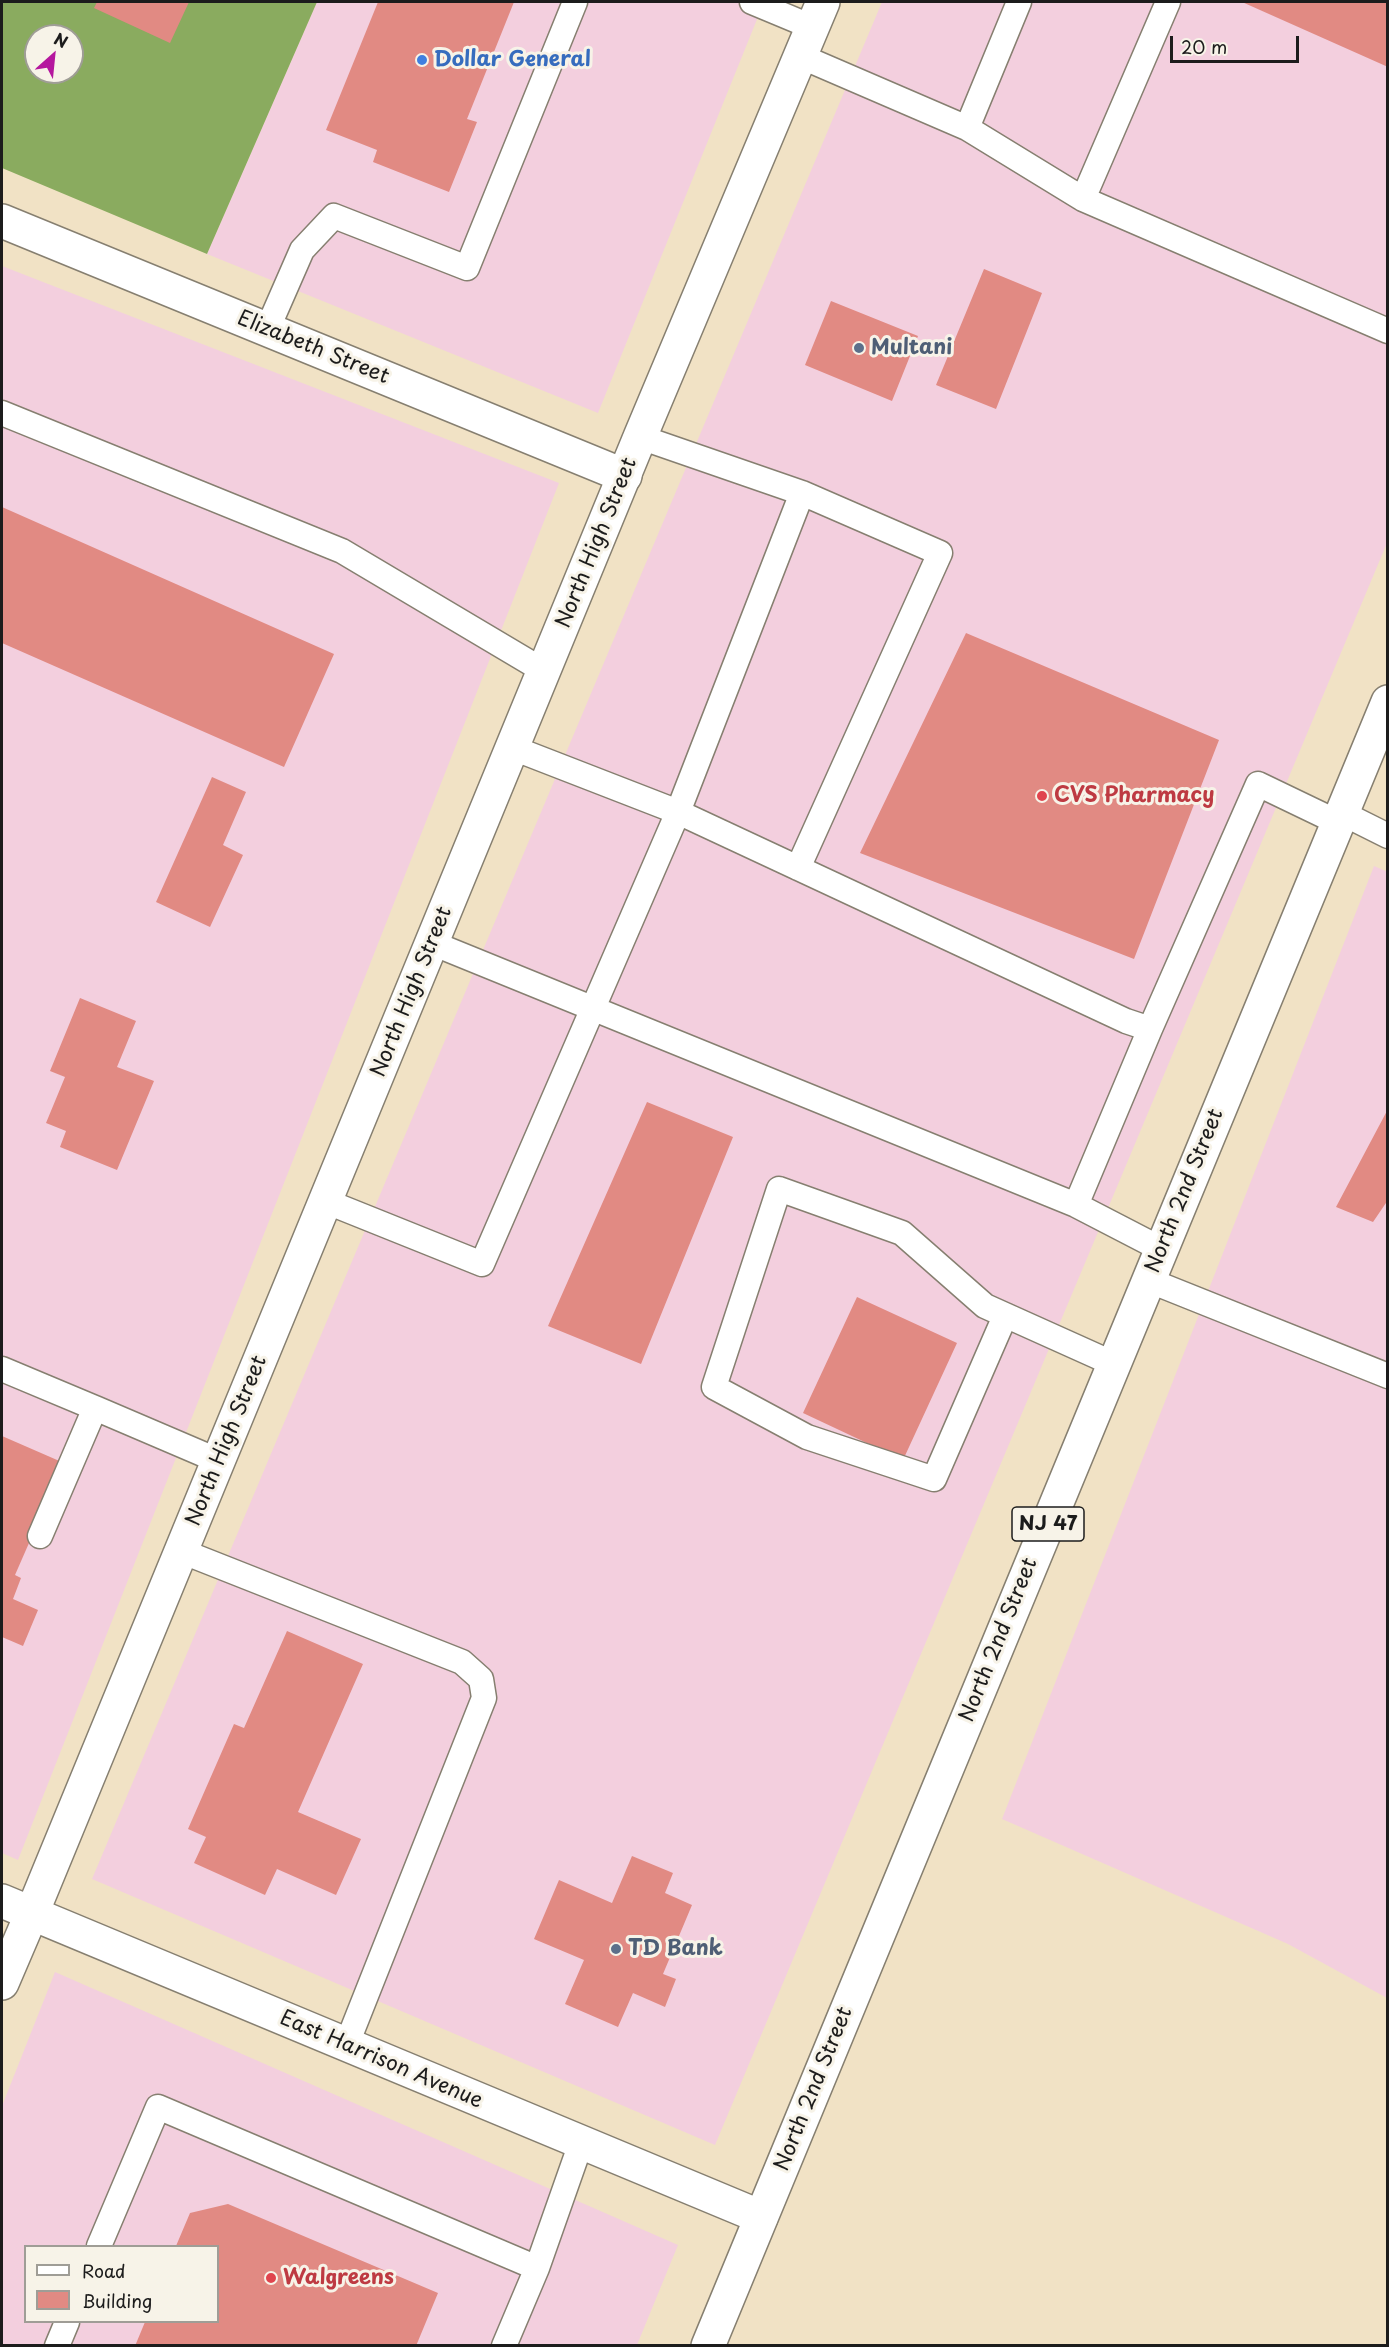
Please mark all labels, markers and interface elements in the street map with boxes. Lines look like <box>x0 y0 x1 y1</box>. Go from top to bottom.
north arrow <box>24 24 84 84</box>
scale bar <box>1173 24 1302 62</box>
text: N <box>50 26 72 53</box>
text: 20 m <box>1181 33 1227 60</box>
place label: Dollar General <box>434 47 591 73</box>
marker: Dollar General <box>415 53 429 67</box>
street label: Elizabeth Street <box>233 306 393 390</box>
place label: Multani <box>871 335 952 361</box>
marker: Multani <box>852 341 866 355</box>
street label: North High Street <box>551 454 643 632</box>
place label: CVS Pharmacy <box>1054 783 1214 809</box>
marker: CVS Pharmacy <box>1035 789 1049 803</box>
street label: North High Street <box>366 903 458 1081</box>
street label: North 2nd Street <box>1141 1105 1229 1277</box>
street label: North High Street <box>181 1352 273 1530</box>
road number: NJ 47 <box>1012 1507 1084 1541</box>
street label: North 2nd Street <box>955 1554 1043 1726</box>
place label: TD Bank <box>628 1936 723 1962</box>
marker: TD Bank <box>609 1942 623 1956</box>
street label: North 2nd Street <box>770 2003 858 2175</box>
street label: East Harrison Avenue <box>276 2006 486 2114</box>
legend <box>24 2245 219 2323</box>
text: Road <box>82 2257 126 2284</box>
place label: Walgreens <box>283 2265 394 2291</box>
marker: Walgreens <box>264 2271 278 2285</box>
text: Building <box>82 2287 152 2314</box>

